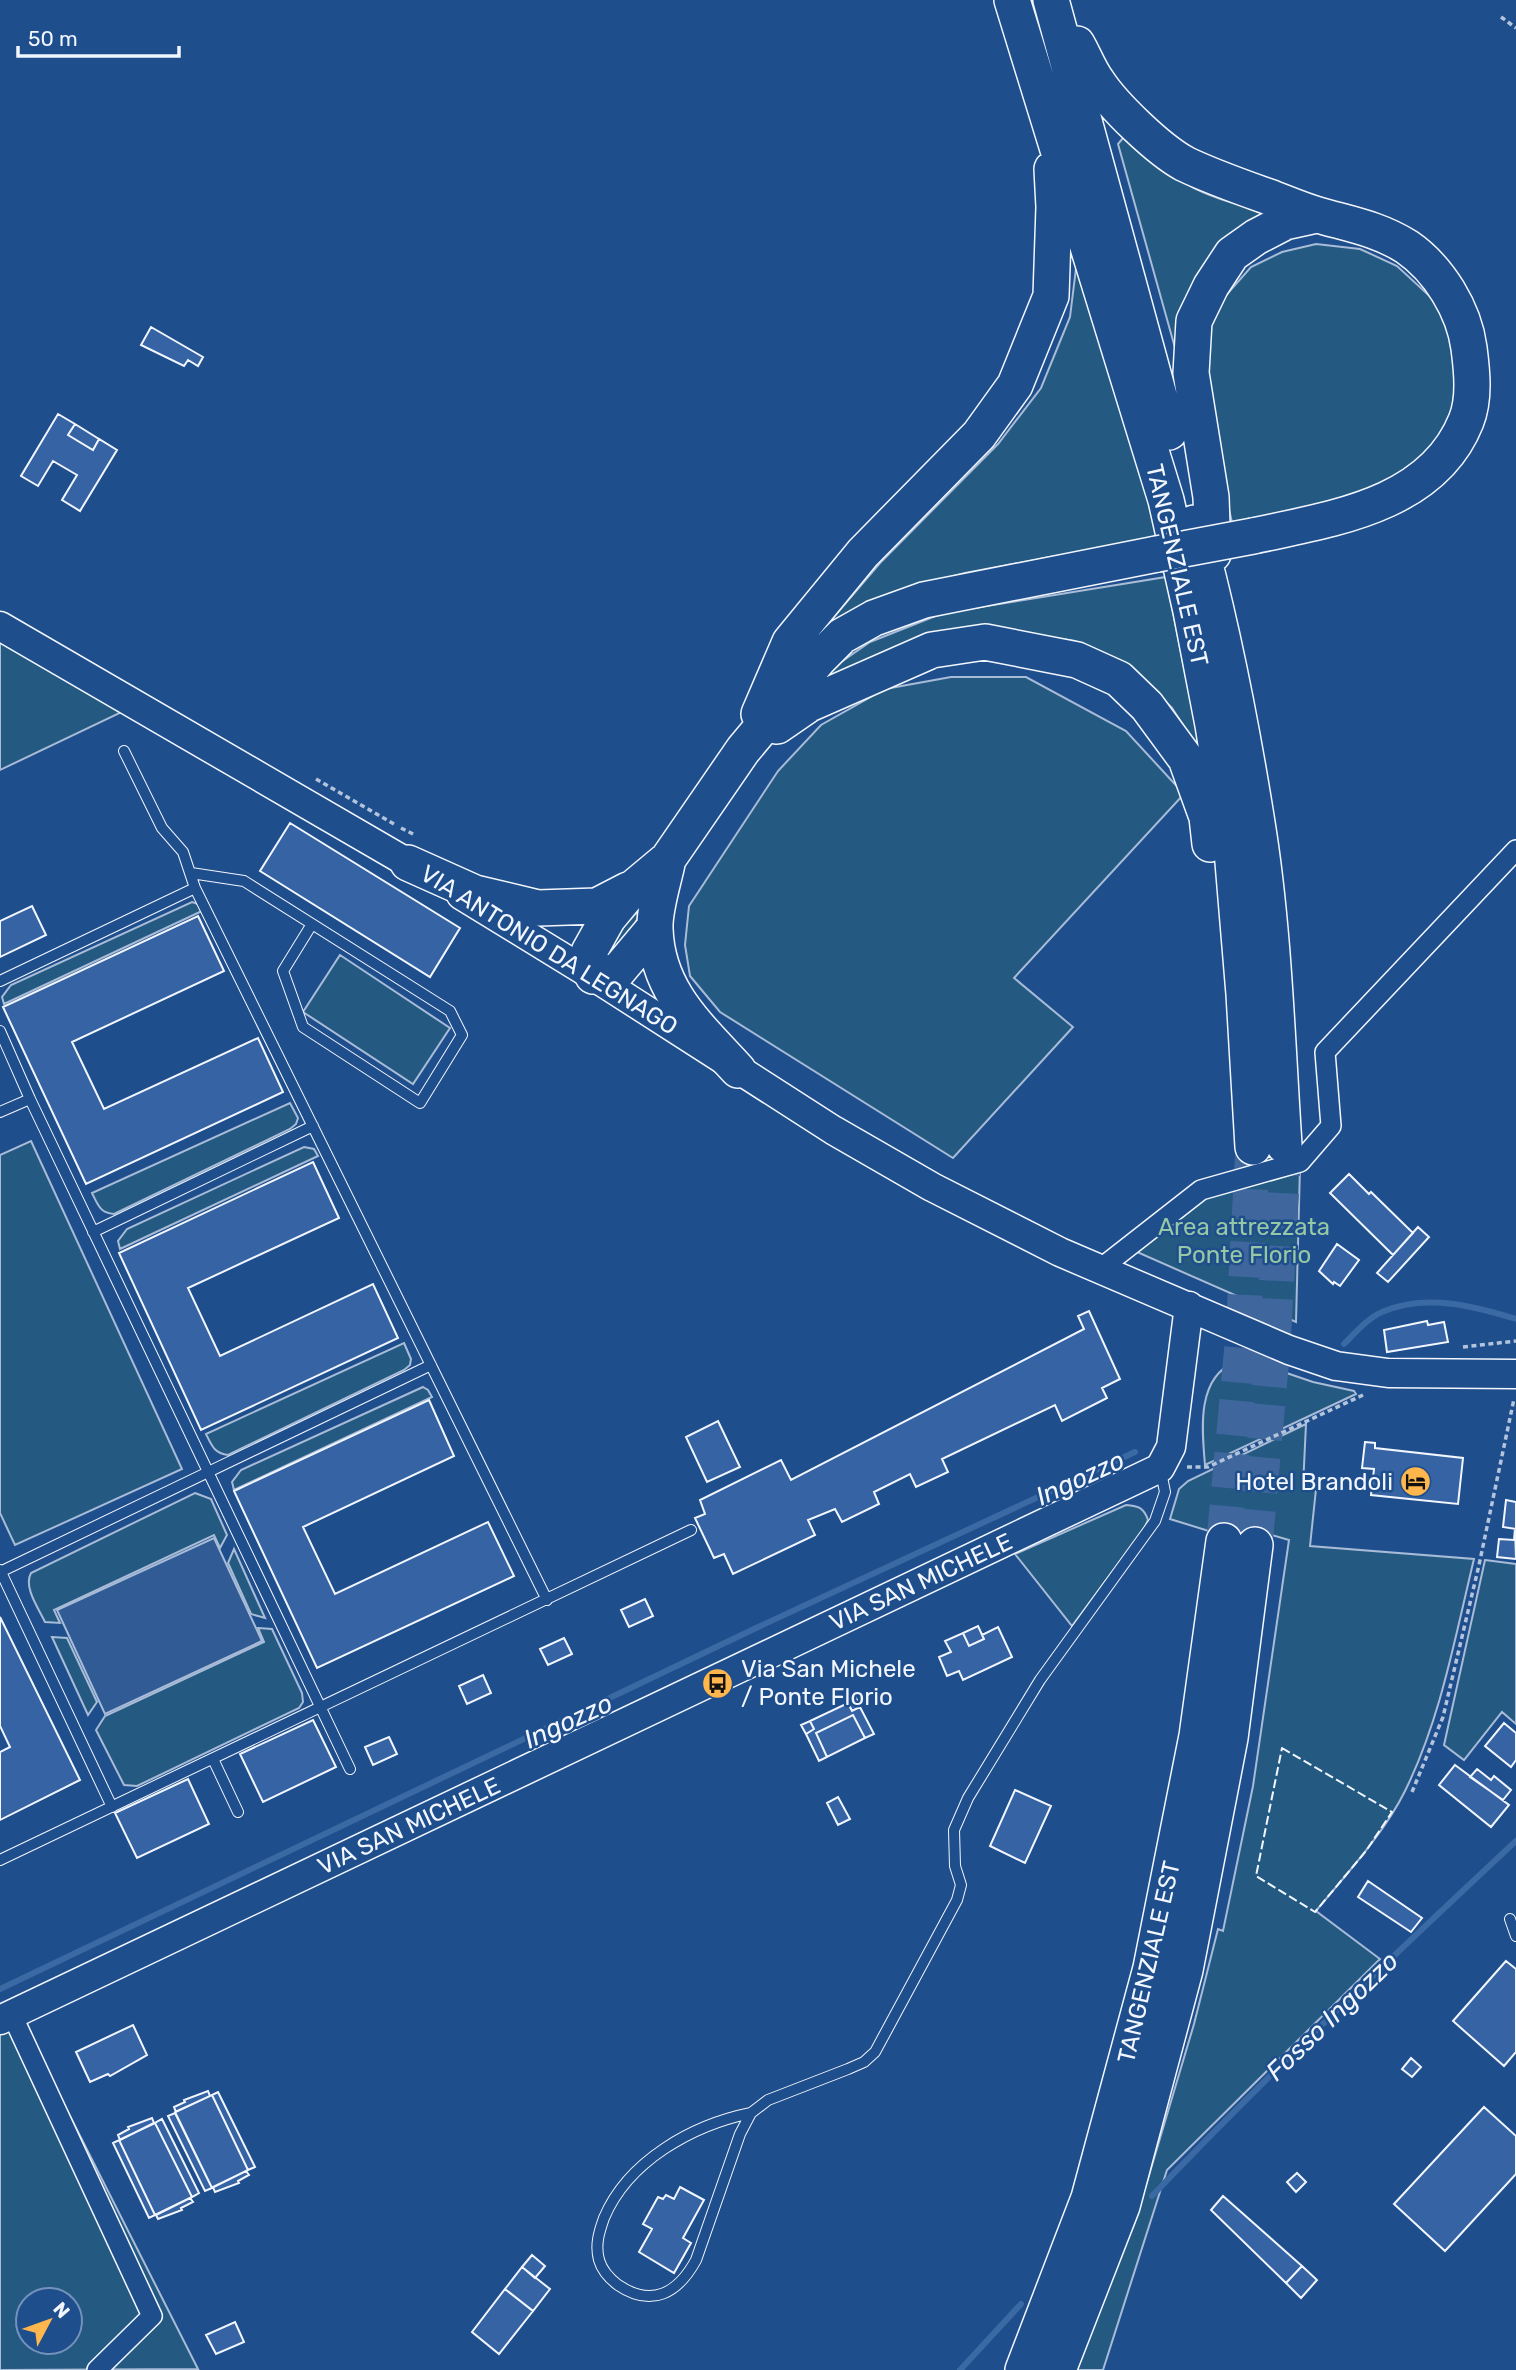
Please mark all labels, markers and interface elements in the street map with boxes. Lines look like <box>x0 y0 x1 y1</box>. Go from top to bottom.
scale bar <box>18 14 178 58</box>
text: 50 m <box>28 26 78 51</box>
street label: TANGENZIALE EST <box>1140 461 1214 669</box>
street label: VIA ANTONIO DA LEGNAGO <box>415 859 683 1041</box>
park label: Area attrezzata Ponte Florio <box>1158 1213 1330 1269</box>
water label: Ingozzo <box>1031 1445 1129 1512</box>
hotel icon: Hotel Brandoli <box>1399 1465 1433 1499</box>
place label: Hotel Brandoli <box>1235 1468 1393 1496</box>
street label: VIA SAN MICHELE <box>825 1527 1017 1637</box>
place label: Via San Michele / Ponte Florio <box>741 1655 916 1711</box>
bus stop icon: Via San Michele / Ponte Florio <box>701 1666 735 1700</box>
water label: Ingozzo <box>519 1688 617 1755</box>
street label: VIA SAN MICHELE <box>313 1771 505 1881</box>
street label: TANGENZIALE EST <box>1112 1858 1186 2066</box>
water label: Fosso Ingozzo <box>1260 1946 1405 2087</box>
north arrow <box>14 2286 84 2356</box>
text: N <box>48 2297 75 2323</box>

